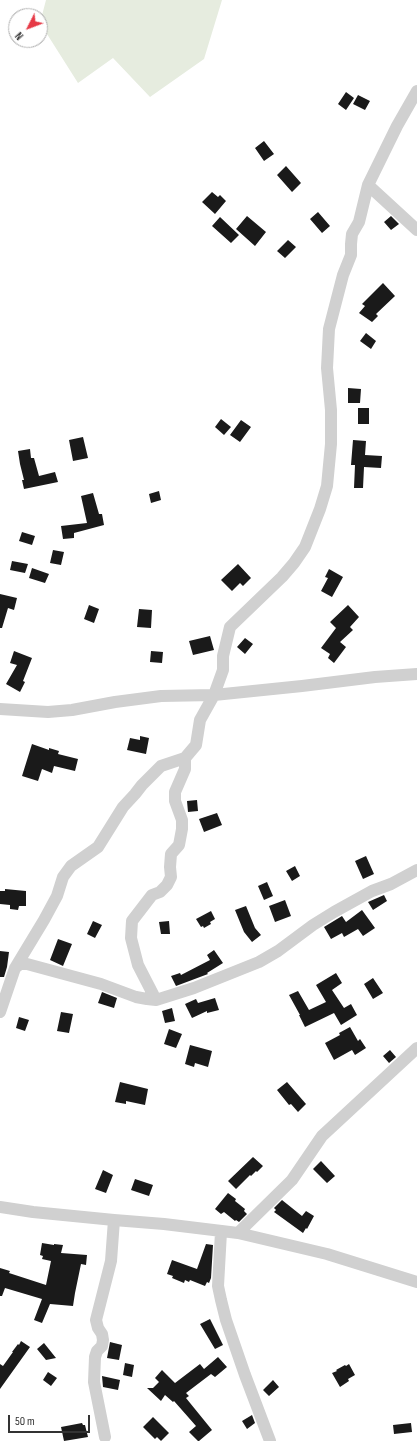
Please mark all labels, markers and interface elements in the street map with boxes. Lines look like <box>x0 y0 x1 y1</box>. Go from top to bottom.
north arrow <box>8 8 48 48</box>
text: N <box>13 29 26 42</box>
scale bar <box>10 1407 92 1433</box>
text: 50 m <box>15 1414 35 1429</box>

